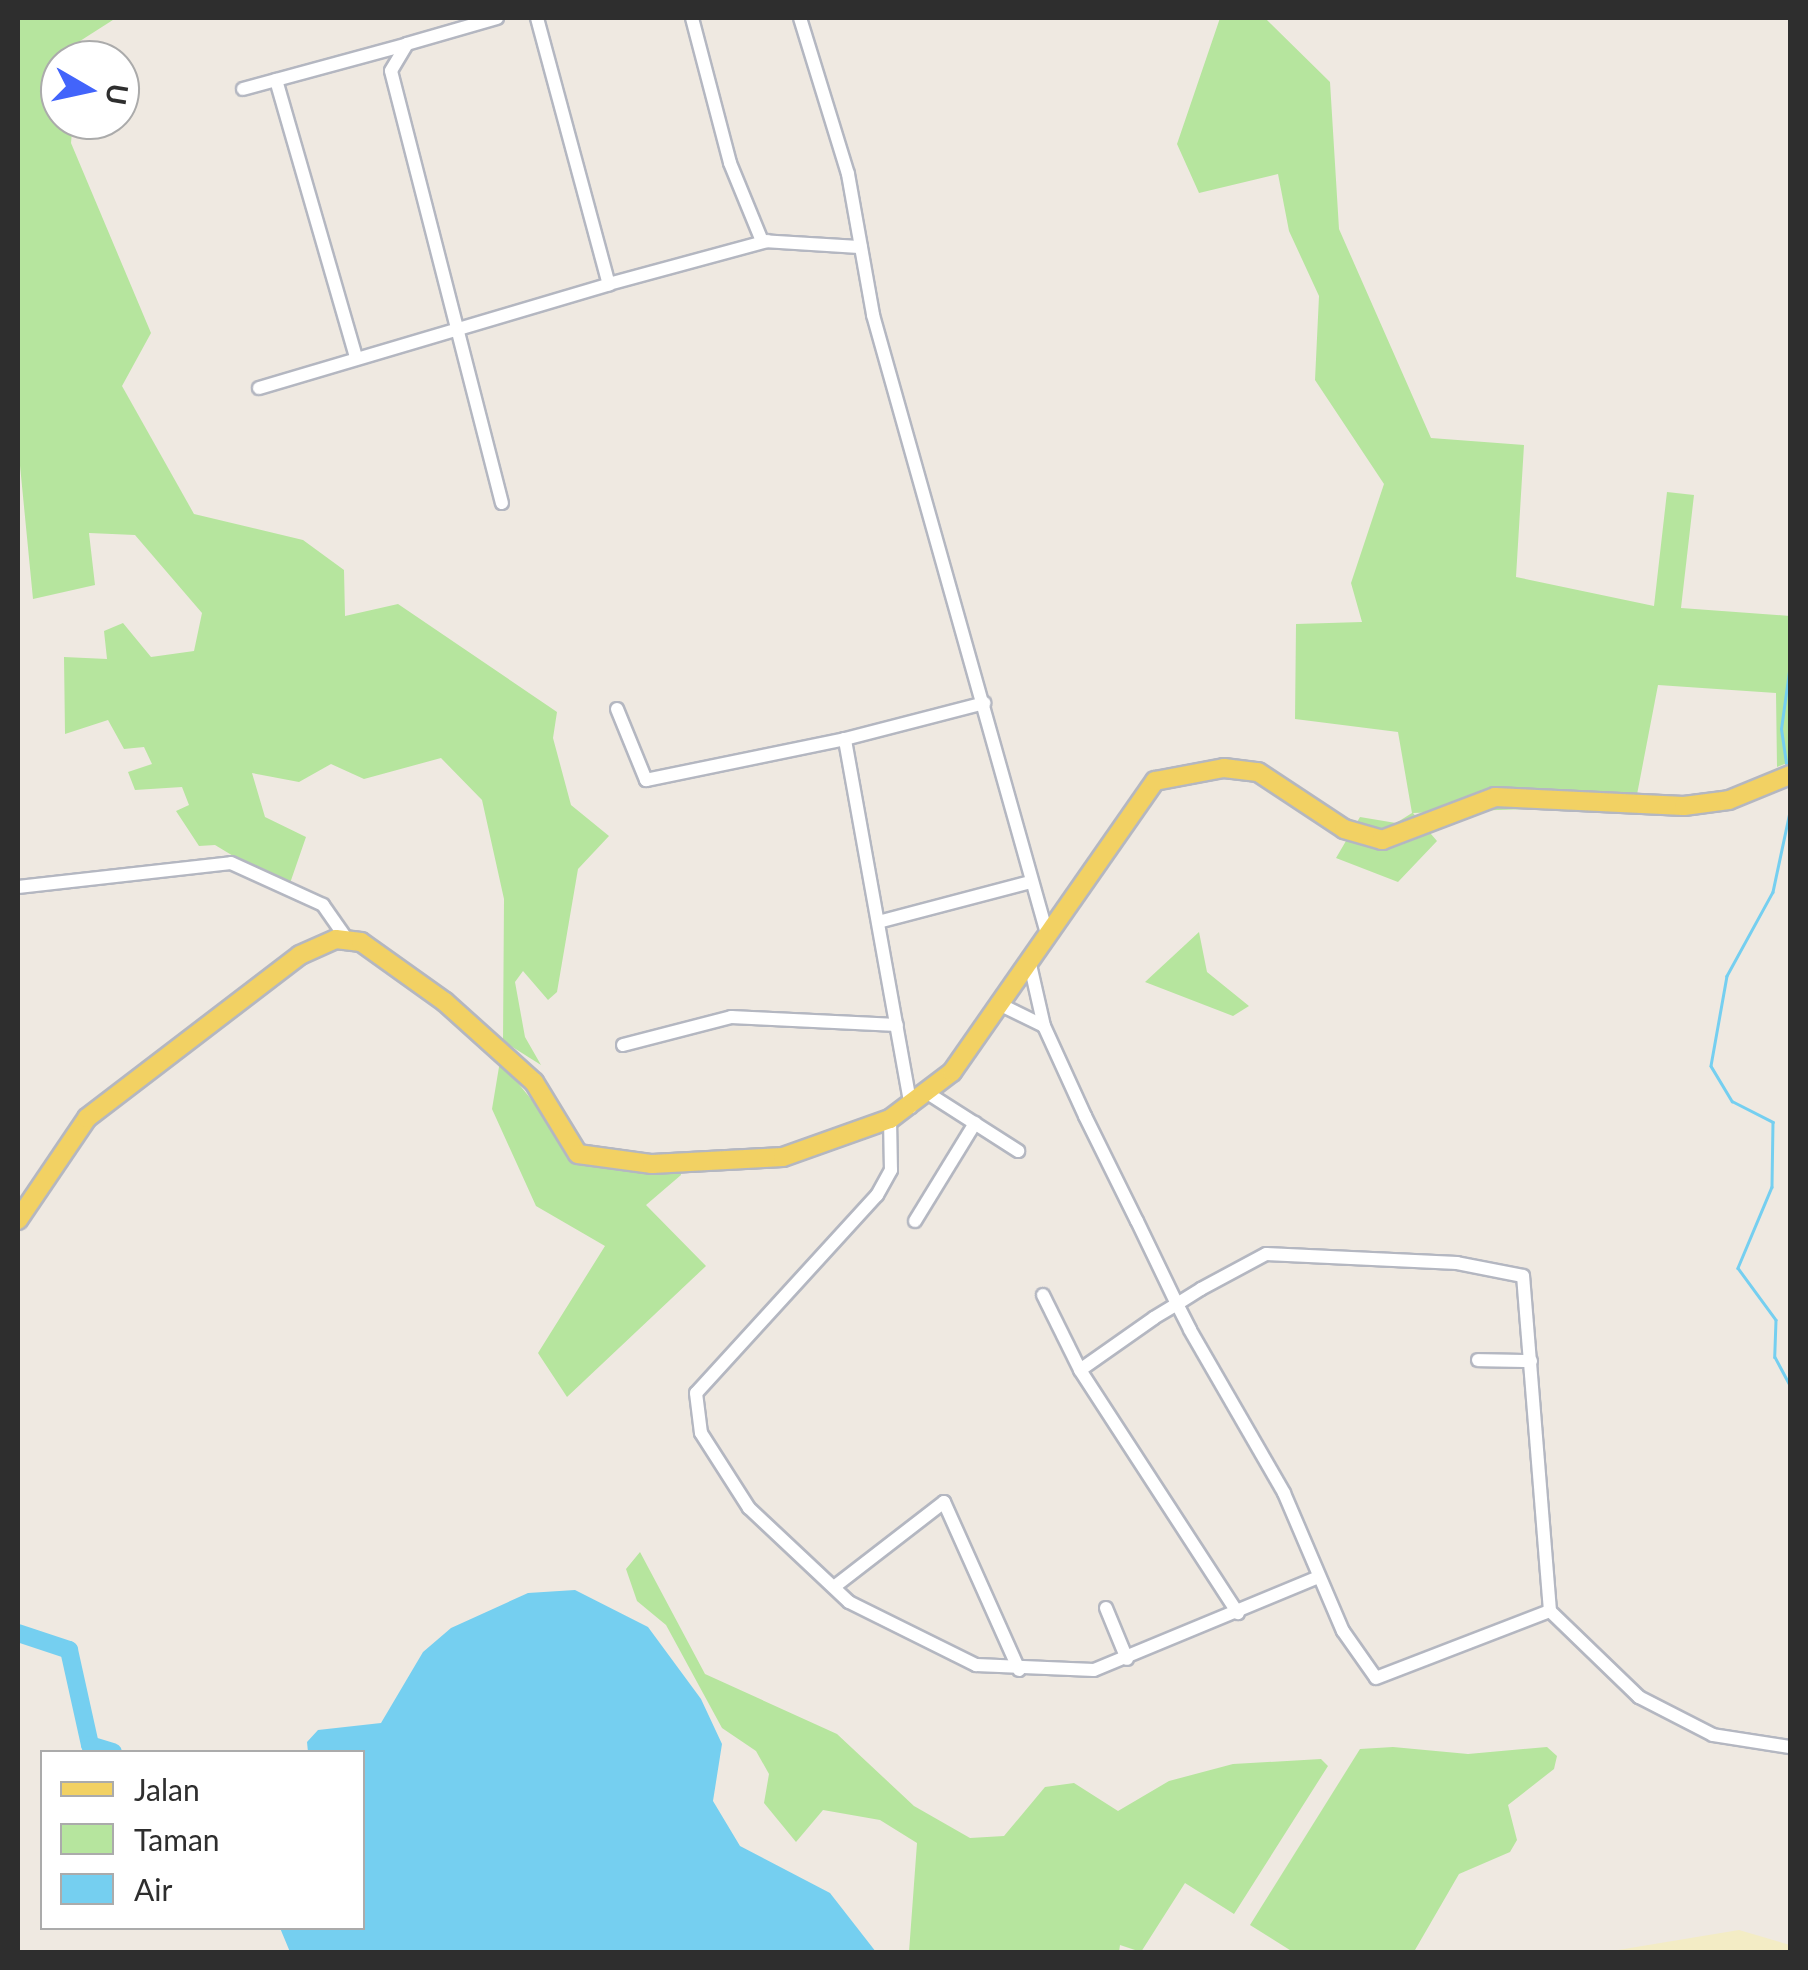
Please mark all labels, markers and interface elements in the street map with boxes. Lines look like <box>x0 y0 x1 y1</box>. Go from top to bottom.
north arrow <box>40 40 140 140</box>
text: U <box>99 81 136 107</box>
legend <box>40 1750 365 1930</box>
text: Jalan <box>134 1771 200 1807</box>
text: Taman <box>134 1821 220 1857</box>
text: Air <box>134 1871 172 1907</box>

